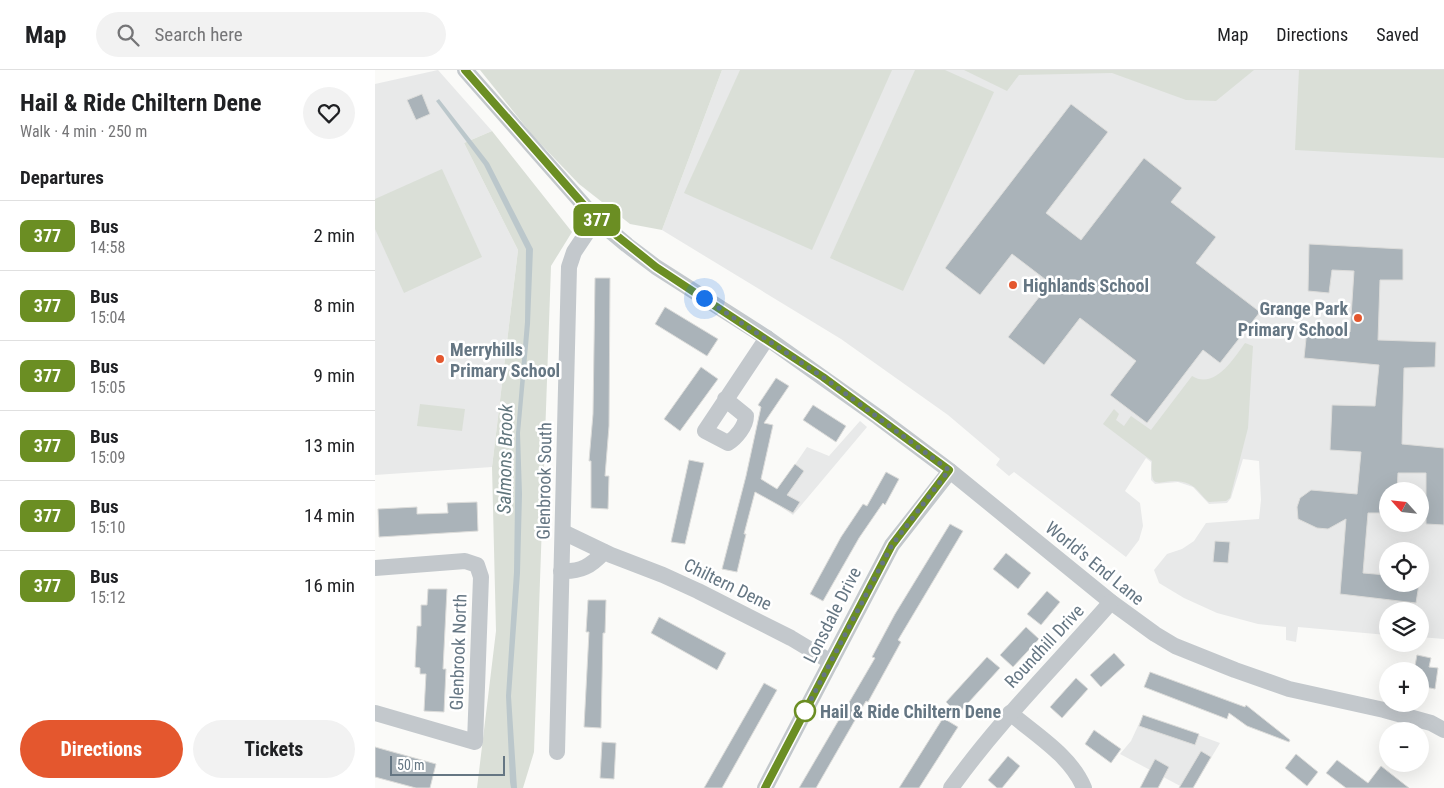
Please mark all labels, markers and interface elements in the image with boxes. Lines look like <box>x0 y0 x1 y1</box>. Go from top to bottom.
search box <box>96 12 446 57</box>
text: Map <box>25 21 66 49</box>
icon: search <box>114 21 142 49</box>
text: Search here <box>154 23 243 46</box>
text: Map <box>1217 24 1248 45</box>
text: Directions <box>1276 24 1348 45</box>
text: Saved <box>1376 24 1419 45</box>
button: heart <box>303 87 355 139</box>
text: Hail & Ride Chiltern Dene <box>20 89 261 117</box>
text: Walk · 4 min · 250 m <box>20 122 147 141</box>
text: Departures <box>20 166 104 189</box>
line badge: 377 <box>568 204 626 236</box>
text: 377 <box>583 209 611 230</box>
text: Bus <box>90 215 119 238</box>
text: 2 min <box>313 224 355 247</box>
text: 377 <box>34 225 61 246</box>
text: 14:58 <box>90 238 125 257</box>
place label: Highlands School <box>1023 275 1149 296</box>
marker: Highlands School <box>1007 279 1019 291</box>
text: Bus <box>90 285 119 308</box>
your location <box>692 286 717 311</box>
text: 8 min <box>313 294 355 317</box>
text: 377 <box>34 295 61 316</box>
place label: Grange Park Primary School <box>1238 298 1348 340</box>
text: 15:04 <box>90 308 125 327</box>
marker: Grange Park Primary School <box>1352 312 1364 324</box>
place label: Merryhills Primary School <box>450 339 560 381</box>
marker: Merryhills Primary School <box>434 353 446 365</box>
text: Bus <box>90 355 119 378</box>
text: 9 min <box>313 364 355 387</box>
text: 377 <box>34 365 61 386</box>
text: 15:05 <box>90 378 125 397</box>
water label: Salmons Brook <box>493 403 517 514</box>
street label: Glenbrook South <box>532 422 556 540</box>
text: Bus <box>90 425 119 448</box>
text: 13 min <box>304 434 355 457</box>
text: 377 <box>34 435 61 456</box>
text: 15:09 <box>90 448 125 467</box>
north arrow <box>1379 482 1429 532</box>
map controls <box>1379 482 1429 772</box>
text: Bus <box>90 495 119 518</box>
text: 14 min <box>304 504 355 527</box>
text: 377 <box>34 505 61 526</box>
street label: World's End Lane <box>1041 517 1149 609</box>
text: 15:10 <box>90 518 125 537</box>
button: locate <box>1379 542 1429 592</box>
street label: Chiltern Dene <box>681 554 775 614</box>
street label: Lonsdale Drive <box>799 564 865 666</box>
text: Bus <box>90 565 119 588</box>
text: 16 min <box>304 574 355 597</box>
text: 377 <box>34 575 61 596</box>
text: 15:12 <box>90 588 125 607</box>
street label: Glenbrook North <box>445 593 471 711</box>
street label: Roundhill Drive <box>1000 600 1088 692</box>
button: layers <box>1379 602 1429 652</box>
button: + <box>1379 662 1429 712</box>
marker: Hail & Ride Chiltern Dene <box>794 700 816 722</box>
place label: Hail & Ride Chiltern Dene <box>820 701 1001 722</box>
button: Directions <box>20 720 183 778</box>
button: Tickets <box>193 720 355 778</box>
button: − <box>1379 722 1429 772</box>
scale bar <box>390 753 505 776</box>
text: 50 m <box>397 757 425 773</box>

